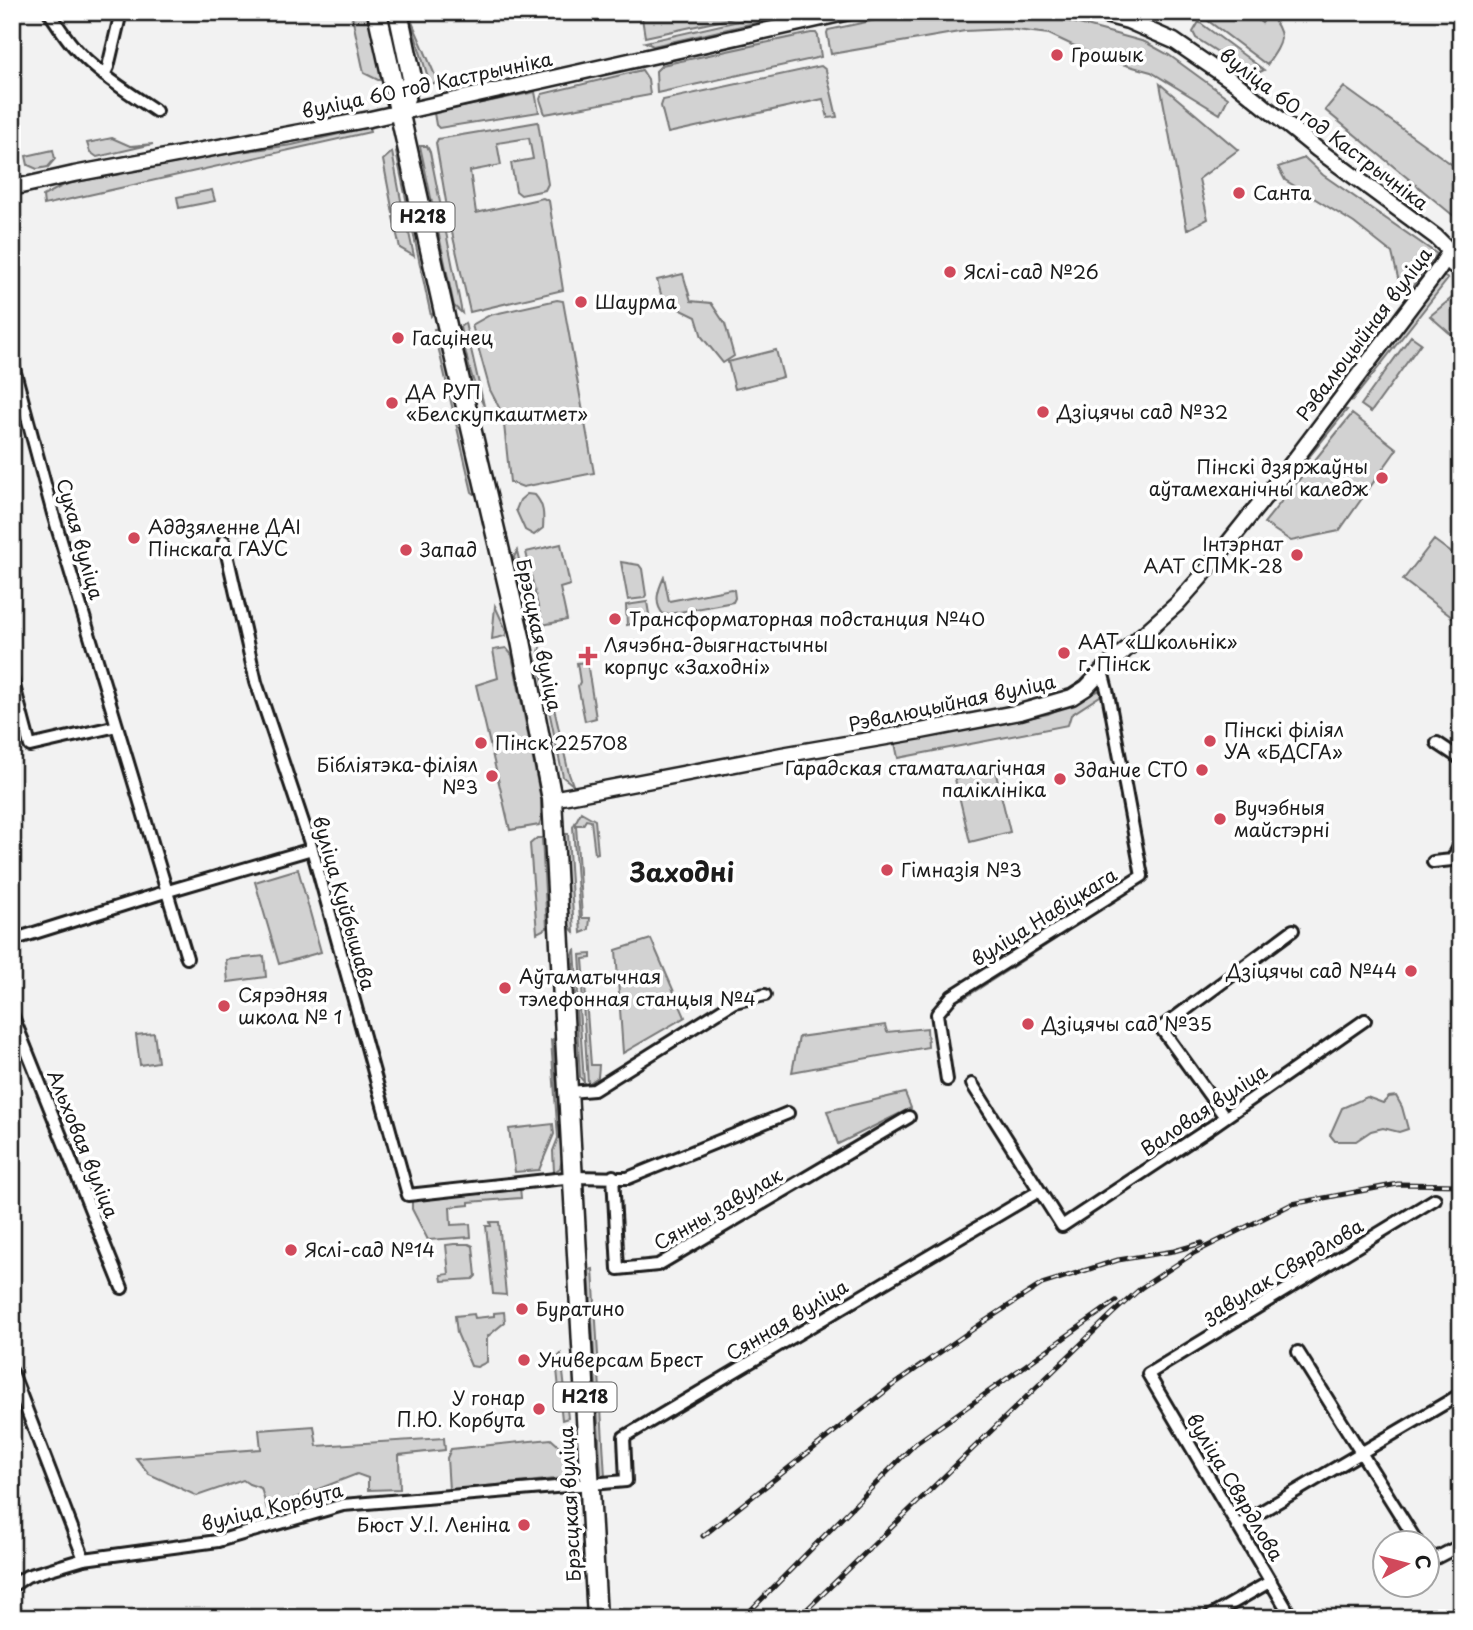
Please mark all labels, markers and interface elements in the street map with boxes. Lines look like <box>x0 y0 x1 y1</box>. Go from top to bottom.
place label: Грошык <box>1071 40 1144 68</box>
street label: вуліца 60 год Кастрычніка <box>1214 40 1435 216</box>
street label: вуліца 60 год Кастрычніка <box>299 44 555 124</box>
marker: Грошык <box>1049 47 1065 63</box>
place label: Санта <box>1253 178 1312 206</box>
marker: Санта <box>1231 185 1247 201</box>
road number: Н218 <box>392 202 454 232</box>
street label: Рэвалюцыйная вуліца <box>1289 240 1438 426</box>
place label: Яслі-сад №26 <box>964 257 1099 285</box>
marker: Яслі-сад №26 <box>942 264 958 280</box>
place label: Шаурма <box>595 287 677 315</box>
marker: Шаурма <box>573 294 589 310</box>
place label: Гасцінец <box>412 323 493 351</box>
marker: Гасцінец <box>390 330 406 346</box>
place label: ДА РУП «Белскупкаштмет» <box>405 377 588 427</box>
marker: ДА РУП «Белскупкаштмет» <box>384 395 400 411</box>
place label: Дзіцячы сад №32 <box>1056 397 1228 425</box>
marker: Дзіцячы сад №32 <box>1035 404 1051 420</box>
place label: Пінскі дзяржаўны аўтамеханічны каледж <box>1149 452 1368 502</box>
marker: Пінскі дзяржаўны аўтамеханічны каледж <box>1374 470 1390 486</box>
street label: Сухая вуліца <box>50 475 112 603</box>
place label: Аддзяленне ДАІ Пінскага ГАУС <box>148 512 301 562</box>
place label: Інтэрнат ААТ СПМК-28 <box>1143 529 1284 579</box>
marker: Аддзяленне ДАІ Пінскага ГАУС <box>126 530 142 546</box>
place label: Запад <box>420 535 477 563</box>
marker: Запад <box>398 542 414 558</box>
marker: Інтэрнат ААТ СПМК-28 <box>1289 547 1305 563</box>
street label: Брэсцкая вуліца <box>510 556 570 714</box>
place label: Трансформаторная подстанция №40 <box>629 604 985 632</box>
marker: Трансформаторная подстанция №40 <box>607 611 623 627</box>
place label: ААТ «Школьнік» г. Пінск <box>1078 627 1238 677</box>
place label: Лячэбна-дыягнастычны корпус «Заходні» <box>604 630 828 680</box>
marker: ААТ «Школьнік» г. Пінск <box>1056 645 1072 661</box>
marker: Лячэбна-дыягнастычны корпус «Заходні» <box>578 646 598 666</box>
street label: Рэвалюцыйная вуліца <box>846 666 1058 738</box>
place label: Пінскі філіял УА «БДСГА» <box>1224 715 1344 765</box>
place label: Пінск 225708 <box>495 728 628 756</box>
marker: Пінскі філіял УА «БДСГА» <box>1202 733 1218 749</box>
marker: Пінск 225708 <box>473 735 489 751</box>
place label: Бібліятэка-філіял №3 <box>317 750 478 800</box>
place label: Гарадская стаматалагічная паліклініка <box>785 753 1046 803</box>
place label: Здание СТО <box>1074 755 1188 783</box>
marker: Здание СТО <box>1194 762 1210 778</box>
marker: Бібліятэка-філіял №3 <box>484 768 500 784</box>
marker: Гарадская стаматалагічная паліклініка <box>1052 771 1068 787</box>
place label: Вучэбныя майстэрні <box>1234 793 1330 843</box>
marker: Вучэбныя майстэрні <box>1212 811 1228 827</box>
street label: вуліца Куйбышава <box>307 812 383 993</box>
district label: Заходні <box>629 852 734 891</box>
place label: Гімназія №3 <box>901 855 1022 883</box>
street label: вуліца Навіцкага <box>965 860 1122 972</box>
marker: Гімназія №3 <box>879 862 895 878</box>
place label: Дзіцячы сад №44 <box>1225 956 1397 984</box>
place label: Аўтаматычная тэлефонная станцыя №4 <box>519 962 756 1012</box>
marker: Дзіцячы сад №44 <box>1403 963 1419 979</box>
place label: Сярэдняя школа № 1 <box>238 980 342 1030</box>
marker: Аўтаматычная тэлефонная станцыя №4 <box>497 980 513 996</box>
marker: Сярэдняя школа № 1 <box>216 998 232 1014</box>
place label: Дзіцячы сад №35 <box>1041 1009 1212 1037</box>
marker: Дзіцячы сад №35 <box>1020 1016 1036 1032</box>
street label: Валовая вуліца <box>1135 1056 1273 1162</box>
street label: Альховая вуліца <box>41 1065 127 1222</box>
street label: Сянны завулак <box>648 1160 788 1256</box>
street label: завулак Свярдлова <box>1196 1211 1368 1330</box>
place label: Яслі-сад №14 <box>305 1235 435 1263</box>
marker: Яслі-сад №14 <box>283 1242 299 1258</box>
street label: Сянная вуліца <box>720 1271 853 1367</box>
place label: Буратино <box>536 1294 625 1322</box>
marker: Буратино <box>514 1301 530 1317</box>
place label: Универсам Брест <box>538 1345 704 1373</box>
marker: Универсам Брест <box>516 1352 532 1368</box>
road number: Н218 <box>554 1382 616 1412</box>
place label: У гонар П.Ю. Корбута <box>397 1383 525 1433</box>
marker: У гонар П.Ю. Корбута <box>531 1401 547 1417</box>
street label: вуліца Свярдлова <box>1181 1407 1291 1566</box>
street label: Брэсцкая вуліца <box>551 1425 587 1582</box>
street label: вуліца Корбута <box>198 1475 346 1537</box>
place label: Бюст У.І. Леніна <box>357 1510 510 1538</box>
marker: Бюст У.І. Леніна <box>516 1517 532 1533</box>
north arrow <box>1372 1528 1442 1598</box>
text: С <box>1409 1553 1439 1571</box>

